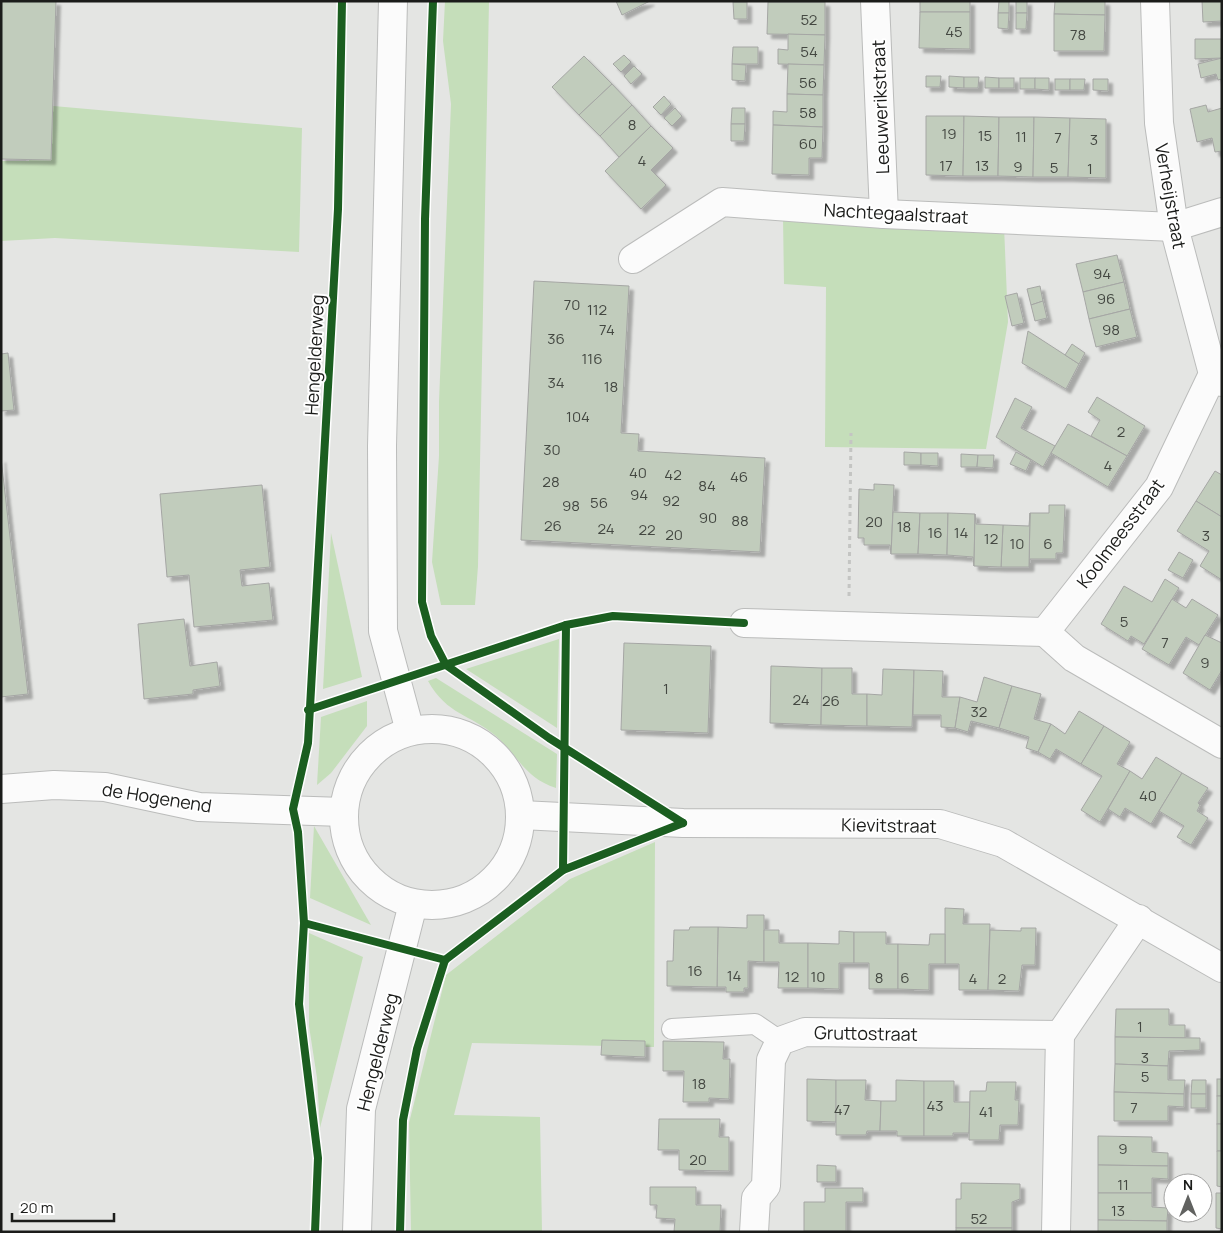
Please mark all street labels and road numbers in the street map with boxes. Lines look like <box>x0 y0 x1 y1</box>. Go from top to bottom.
street label: Leeuwerikstraat <box>866 39 894 175</box>
street label: Verheijstraat <box>1150 141 1192 251</box>
street label: Nachtegaalstraat <box>823 197 969 229</box>
street label: Hengelderweg <box>299 294 329 416</box>
street label: Koolmeesstraat <box>1071 473 1169 593</box>
street label: de Hogenend <box>100 776 214 818</box>
street label: Kievitstraat <box>841 812 937 838</box>
street label: Hengelderweg <box>351 990 403 1114</box>
street label: Gruttostraat <box>814 1020 918 1046</box>

